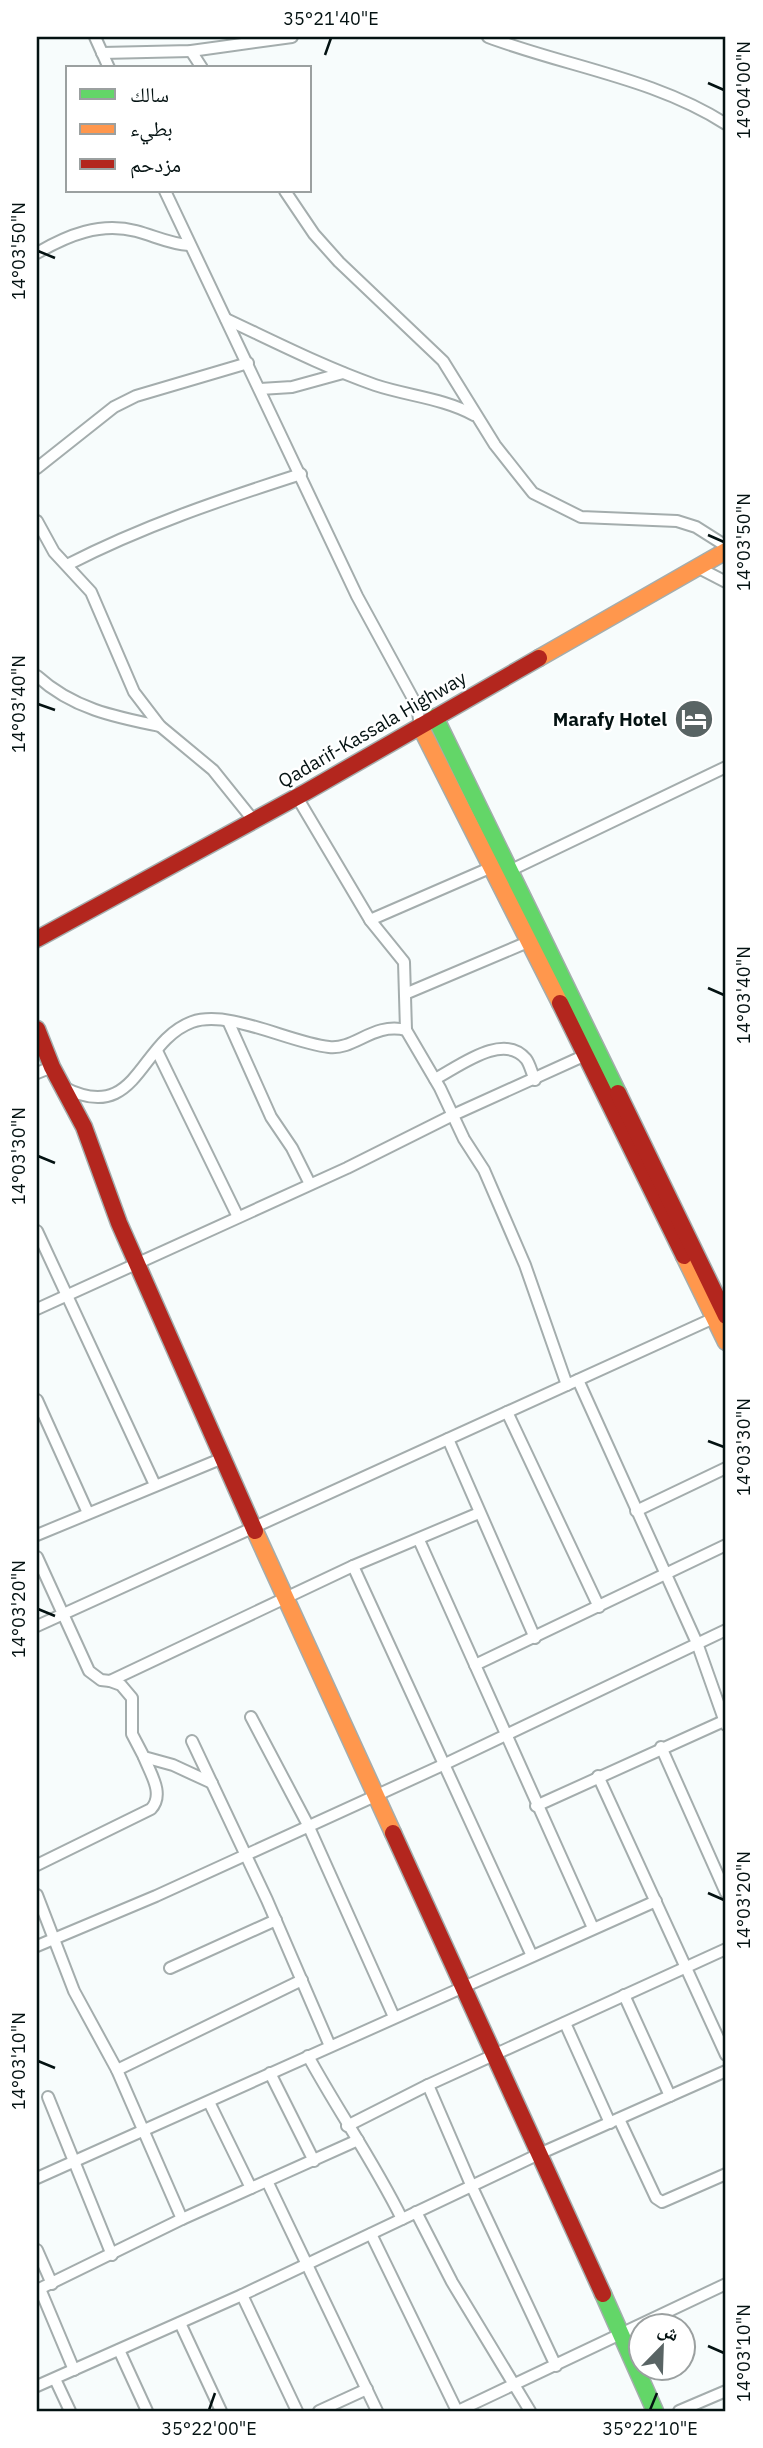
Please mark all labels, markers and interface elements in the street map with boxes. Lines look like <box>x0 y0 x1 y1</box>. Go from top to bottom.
text: 35°21'40"E <box>283 7 379 30</box>
text: 14°04'00"N <box>732 41 755 139</box>
legend <box>66 66 312 192</box>
text: سالك <box>130 80 169 108</box>
text: بطيء <box>130 114 173 145</box>
text: مزدحم <box>130 150 181 179</box>
text: 14°03'50"N <box>7 202 30 300</box>
text: 14°03'50"N <box>732 493 755 591</box>
text: 14°03'40"N <box>7 655 30 753</box>
street label: Qadarif-Kassala Highway <box>274 665 471 793</box>
hotel icon: Marafy Hotel <box>673 698 715 740</box>
place label: Marafy Hotel <box>553 707 667 731</box>
text: 14°03'40"N <box>732 946 755 1044</box>
text: 14°03'30"N <box>7 1107 30 1205</box>
text: 14°03'30"N <box>732 1398 755 1496</box>
text: 14°03'20"N <box>7 1560 30 1658</box>
text: 14°03'20"N <box>732 1851 755 1949</box>
text: 14°03'10"N <box>7 2012 30 2110</box>
text: 14°03'10"N <box>732 2304 755 2402</box>
north arrow <box>626 2312 696 2382</box>
text: ش <box>655 2316 683 2346</box>
text: 35°22'00"E <box>161 2417 257 2440</box>
text: 35°22'10"E <box>602 2417 698 2440</box>

